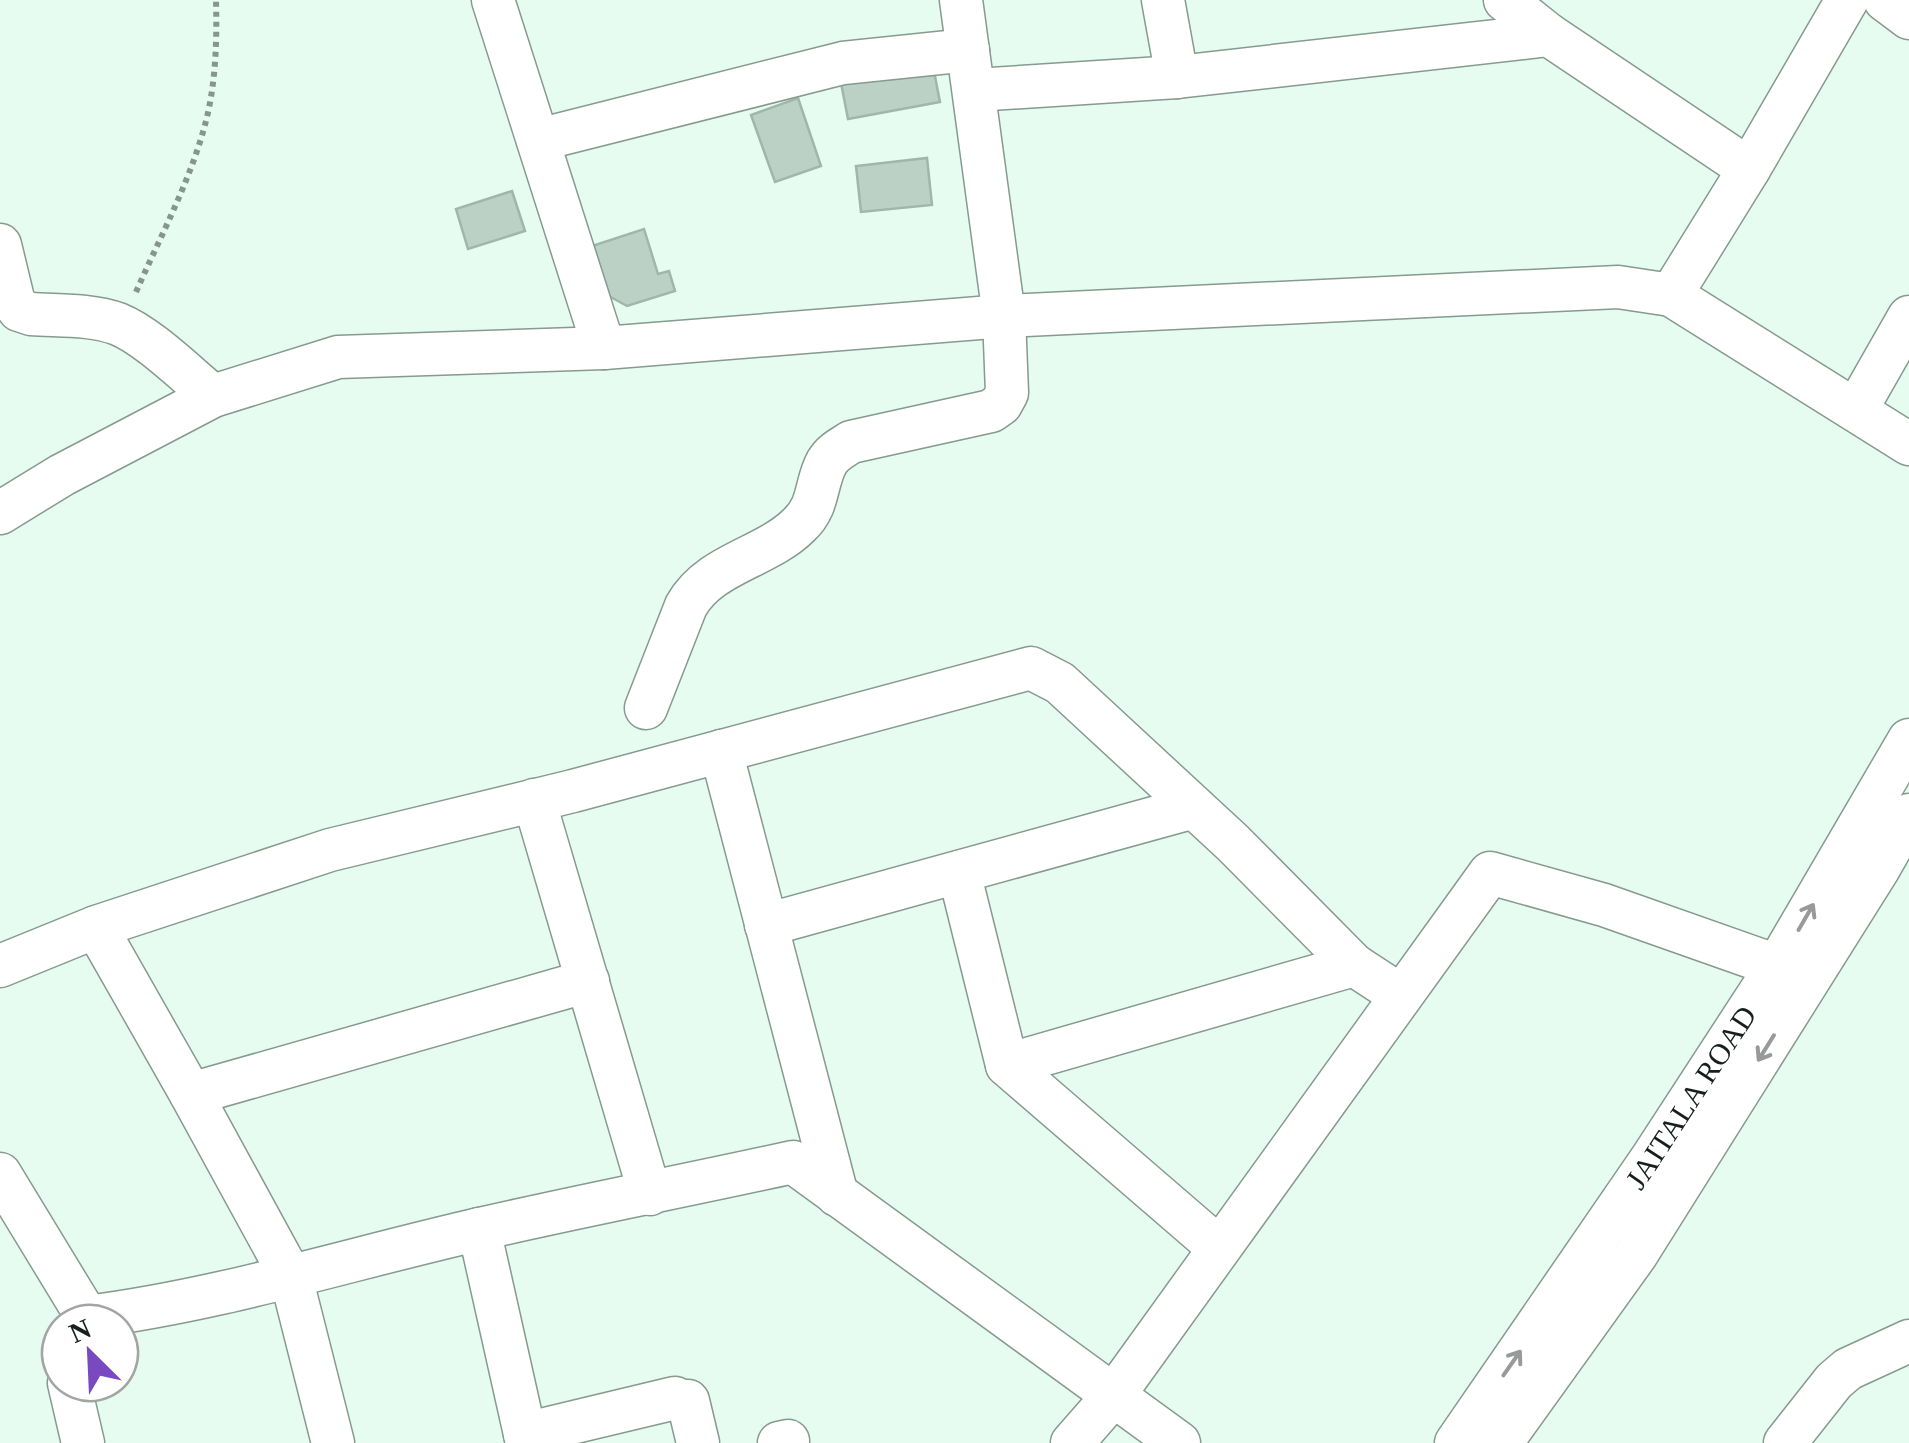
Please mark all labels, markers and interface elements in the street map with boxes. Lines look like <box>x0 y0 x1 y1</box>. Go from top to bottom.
one-way arrow <box>1796 903 1816 931</box>
street label: JAITALA ROAD <box>1619 1000 1763 1195</box>
one-way arrow <box>1756 1033 1777 1061</box>
north arrow <box>40 1303 140 1403</box>
text: N <box>64 1312 96 1349</box>
one-way arrow <box>1501 1350 1522 1377</box>

